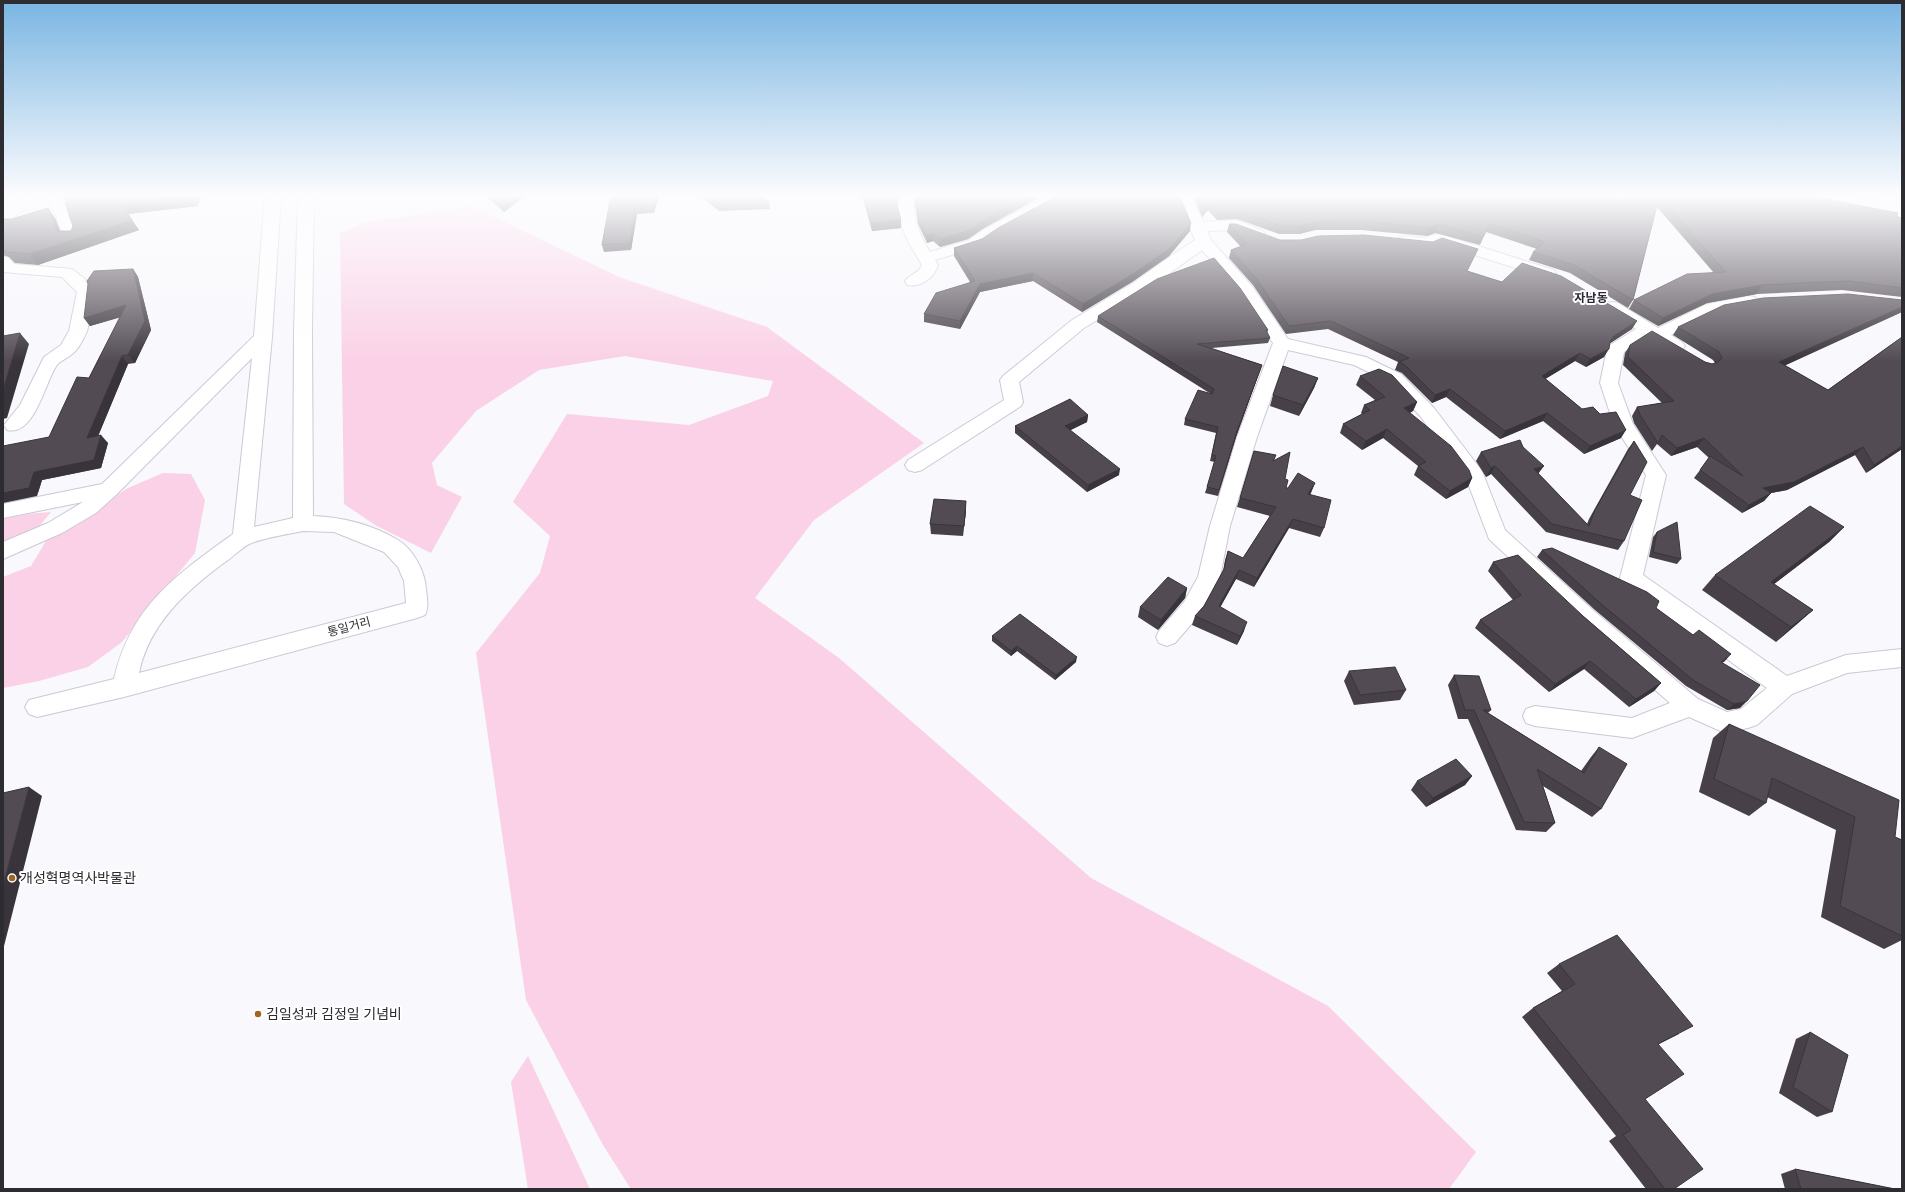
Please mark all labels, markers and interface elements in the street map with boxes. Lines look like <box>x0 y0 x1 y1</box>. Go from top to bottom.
district label: 자남동 <box>1574 291 1608 305</box>
street label: 통일거리 <box>326 615 372 639</box>
place label: 개성혁명역사박물관 <box>20 871 136 886</box>
marker: 개성혁명역사박물관 <box>7 873 17 883</box>
place label: 김일성과 김정일 기념비 <box>266 1007 402 1022</box>
marker: 김일성과 김정일 기념비 <box>253 1009 263 1019</box>

